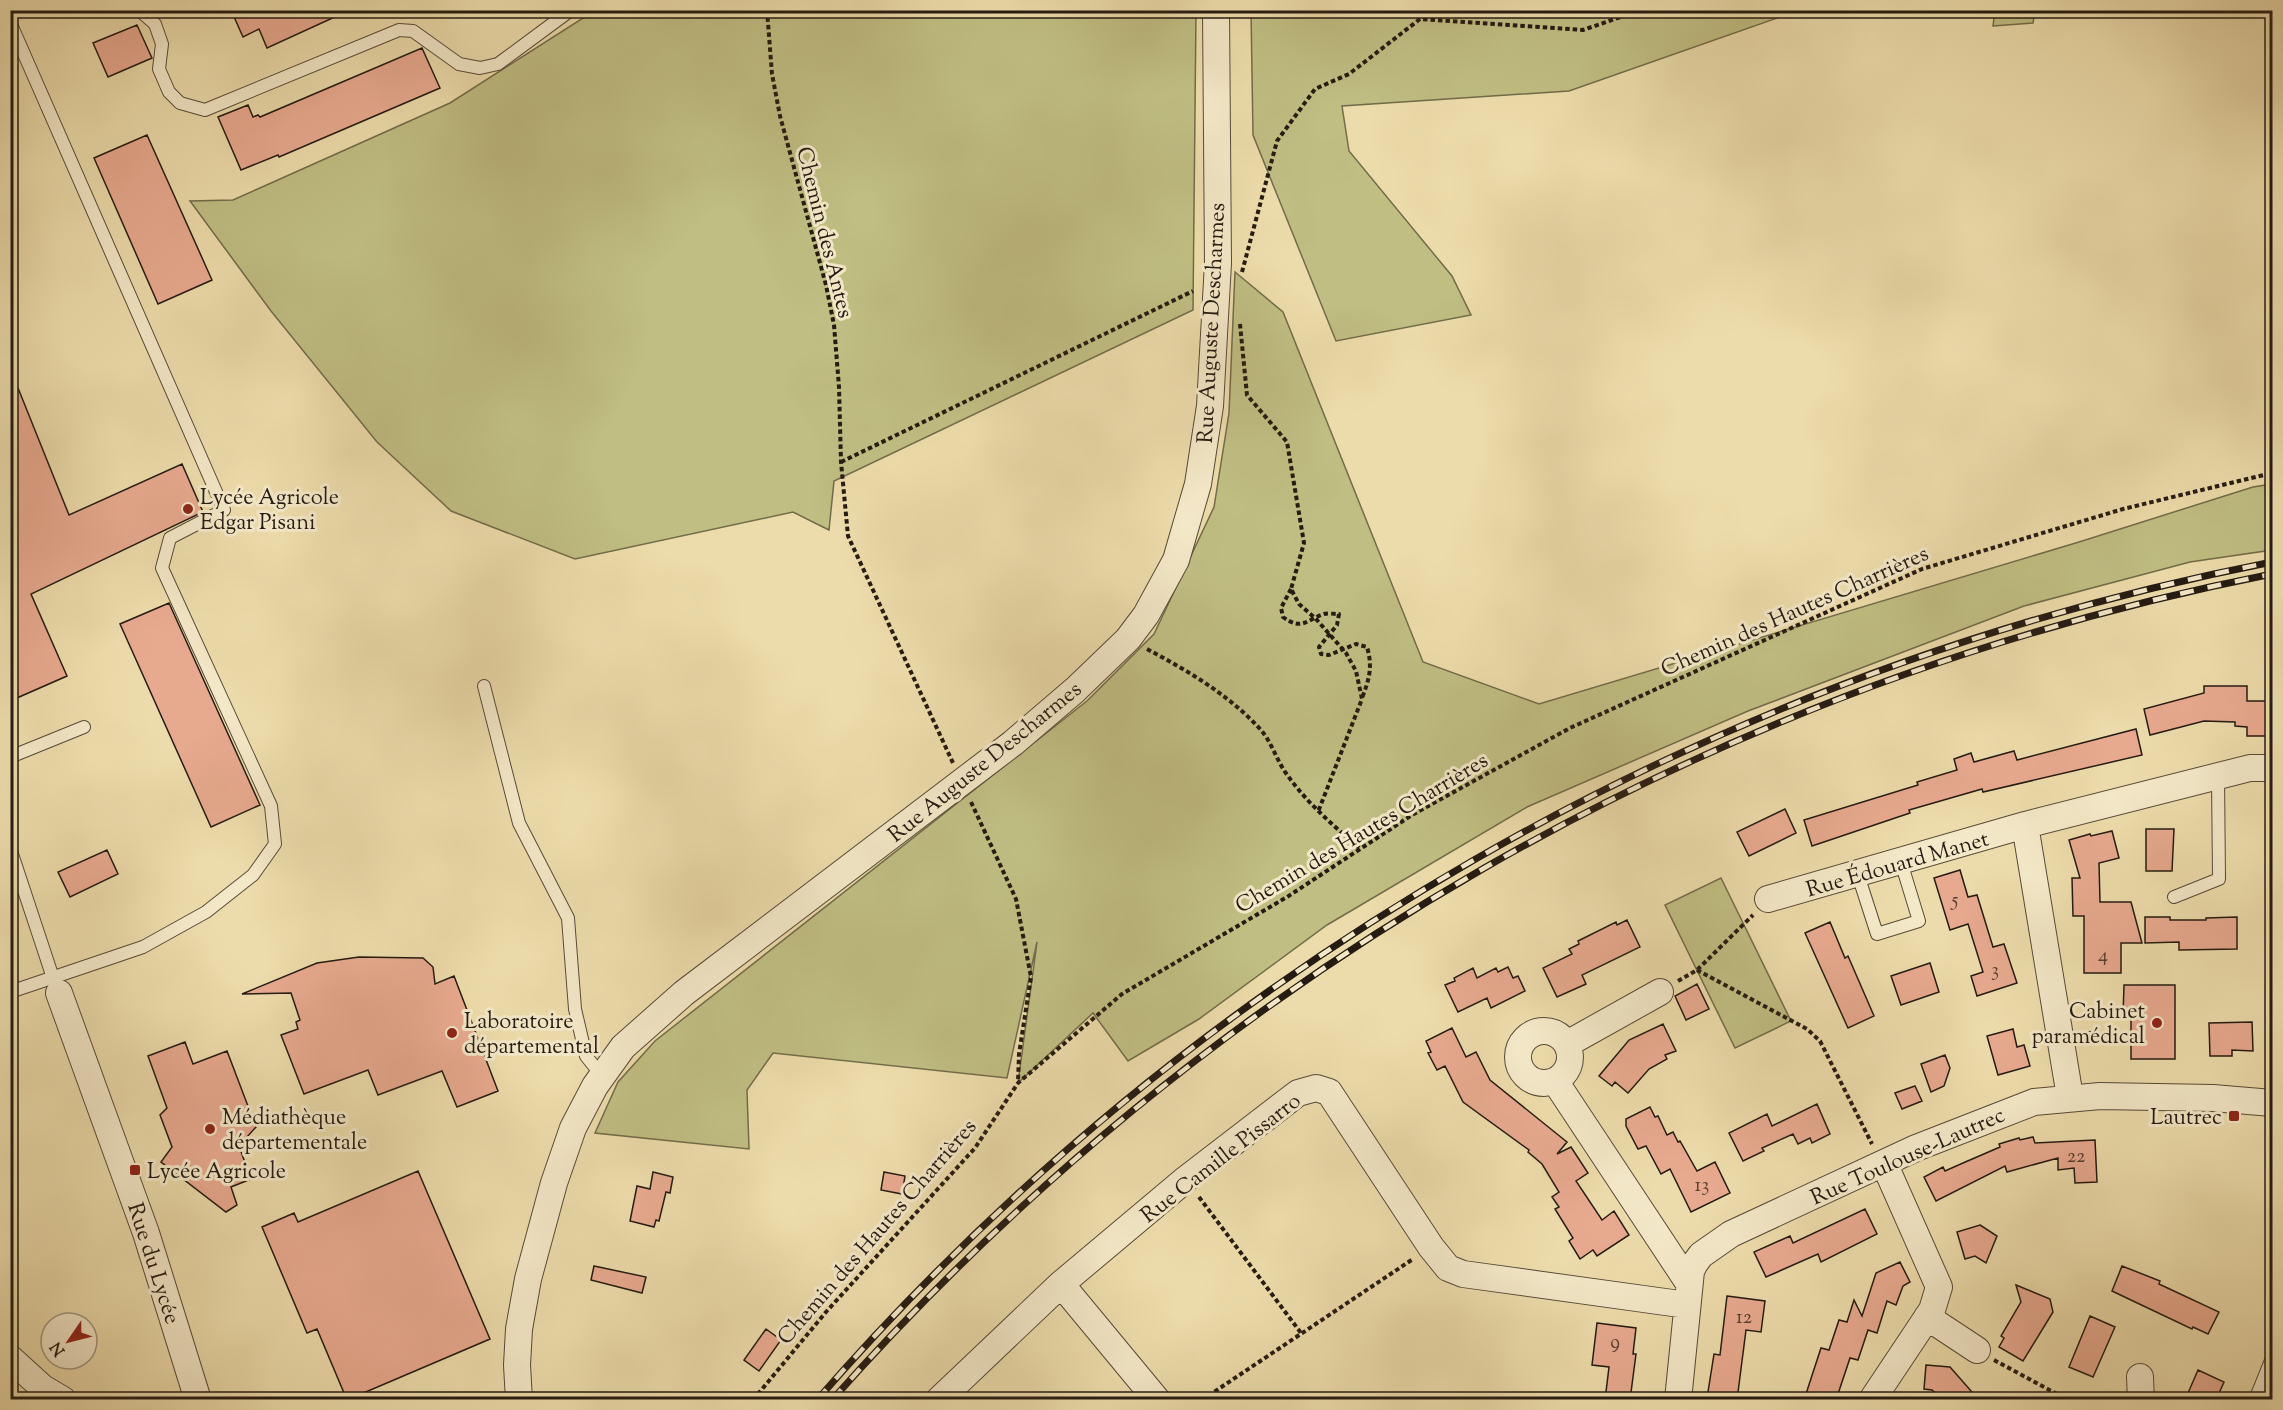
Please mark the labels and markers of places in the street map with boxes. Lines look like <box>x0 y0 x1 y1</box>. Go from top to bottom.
place label: Lycée Agricole Edgar Pisani <box>200 483 339 540</box>
marker: Lycée Agricole Edgar Pisani <box>181 502 195 516</box>
place label: Cabinet paramédical <box>2032 997 2145 1054</box>
place label: Laboratoire départemental <box>464 1007 599 1064</box>
marker: Cabinet paramédical <box>2150 1016 2164 1030</box>
marker: Laboratoire départemental <box>445 1026 459 1040</box>
place label: Médiathèque départementale <box>222 1103 367 1160</box>
place label: Lautrec <box>2150 1103 2222 1135</box>
marker: Lautrec <box>2227 1109 2241 1123</box>
marker: Médiathèque départementale <box>203 1122 217 1136</box>
place label: Lycée Agricole <box>147 1157 286 1189</box>
marker: Lycée Agricole <box>128 1163 142 1177</box>

